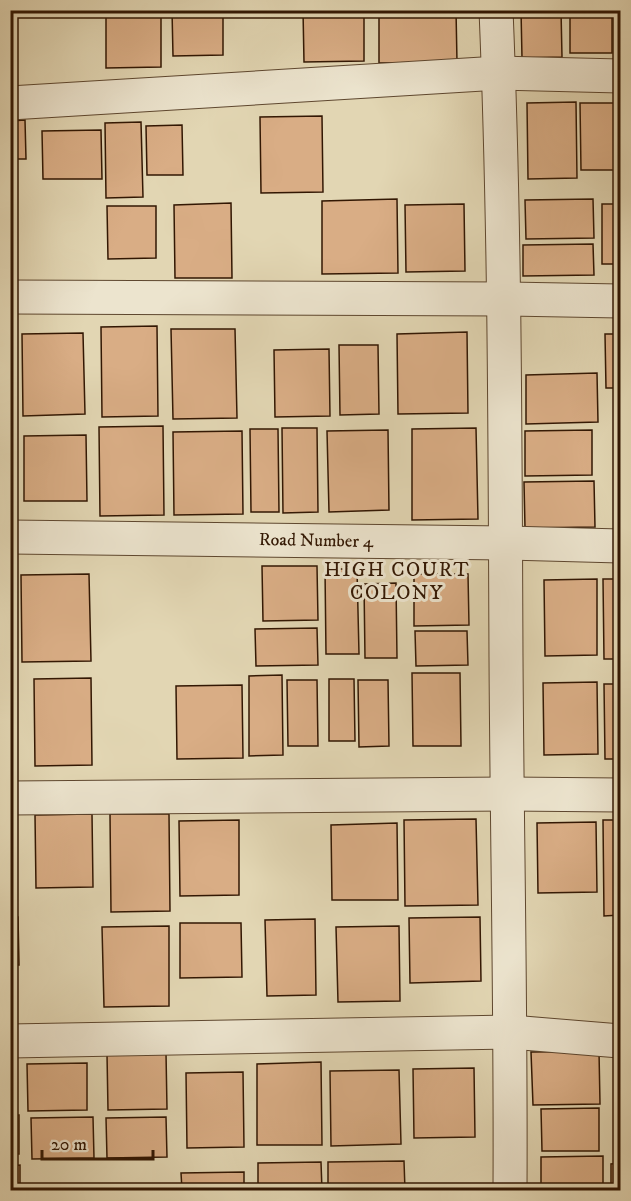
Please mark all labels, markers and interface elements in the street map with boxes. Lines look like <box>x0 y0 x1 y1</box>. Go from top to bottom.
street label: Road Number 4 <box>259 529 374 553</box>
district label: HIGH COURT COLONY <box>324 558 470 606</box>
scale bar <box>42 1123 153 1161</box>
text: 20 m <box>51 1134 87 1156</box>

